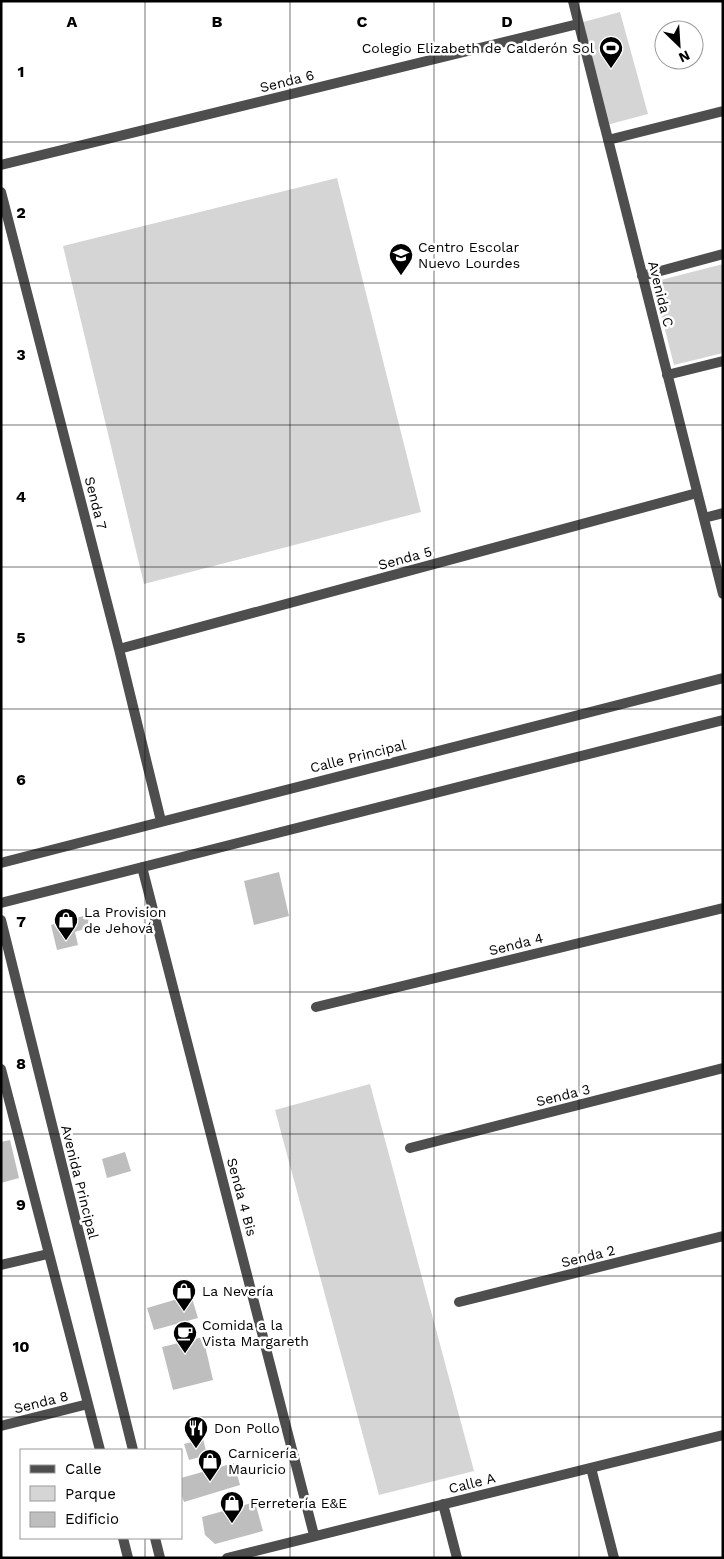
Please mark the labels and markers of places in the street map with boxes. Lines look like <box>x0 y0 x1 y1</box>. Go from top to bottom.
sports icon: Colegio Elizabeth de Calderón Sol <box>598 35 624 69</box>
place label: Colegio Elizabeth de Calderón Sol <box>362 40 595 56</box>
place label: Centro Escolar Nuevo Lourdes <box>418 239 520 271</box>
school or university icon: Centro Escolar Nuevo Lourdes <box>388 242 414 276</box>
place label: La Provision de Jehová <box>84 904 166 936</box>
shop icon: La Provision de Jehová <box>53 907 79 941</box>
shop icon: La Nevería <box>171 1278 197 1312</box>
place label: La Nevería <box>202 1283 274 1299</box>
place label: Comida a la Vista Margareth <box>202 1317 309 1349</box>
cafe icon: Comida a la Vista Margareth <box>172 1320 198 1354</box>
restaurant icon: Don Pollo <box>183 1415 209 1449</box>
place label: Don Pollo <box>214 1420 280 1436</box>
place label: Carnicería Mauricio <box>228 1445 297 1477</box>
shop icon: Carnicería Mauricio <box>197 1448 223 1482</box>
shop icon: Ferretería E&E <box>219 1490 245 1524</box>
place label: Ferretería E&E <box>250 1495 347 1511</box>

